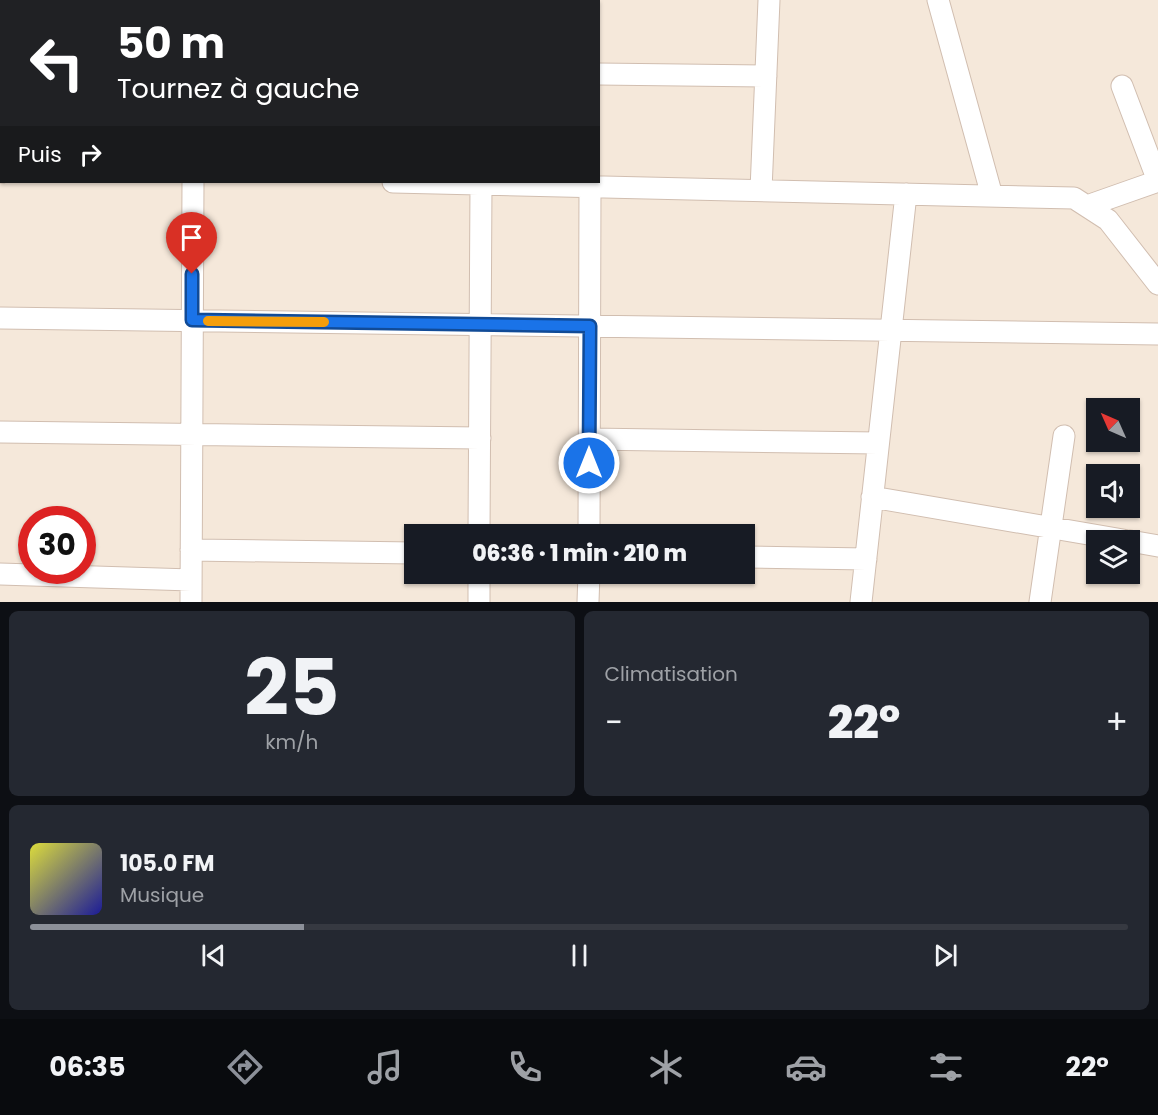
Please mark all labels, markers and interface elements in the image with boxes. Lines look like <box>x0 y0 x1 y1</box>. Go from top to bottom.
text: 50 m <box>117 14 225 73</box>
icon: left <box>18 24 96 102</box>
text: Tournez à gauche <box>117 70 359 107</box>
icon: right <box>74 138 107 171</box>
text: Puis <box>18 139 62 170</box>
pin <box>166 212 217 274</box>
icon: arrive <box>175 221 208 254</box>
north arrow <box>1086 398 1140 452</box>
map controls <box>1086 398 1140 584</box>
position arrow <box>557 431 621 495</box>
button: sound <box>1086 464 1140 518</box>
speed limit sign: 30 <box>18 506 96 584</box>
button: layers <box>1086 530 1140 584</box>
text: 06:36 · 1 min · 210 m <box>472 538 687 569</box>
text: 25 <box>244 633 339 742</box>
text: Climatisation <box>605 660 738 688</box>
text: 22° <box>828 691 900 754</box>
text: − <box>605 699 623 746</box>
text: + <box>1105 699 1128 746</box>
text: km/h <box>265 728 318 756</box>
text: 105.0 FM <box>120 848 214 879</box>
text: Musique <box>120 881 204 909</box>
icon: previous <box>197 939 230 972</box>
icon: pause <box>563 939 596 972</box>
icon: next <box>929 939 962 972</box>
icon: directions <box>224 1046 266 1088</box>
icon: music <box>364 1046 406 1088</box>
icon: phone <box>504 1046 546 1088</box>
icon: climate <box>645 1046 687 1088</box>
icon: car <box>785 1046 827 1088</box>
icon: filters <box>925 1046 967 1088</box>
text: 06:35 <box>49 1048 126 1085</box>
text: 22° <box>1065 1048 1109 1085</box>

